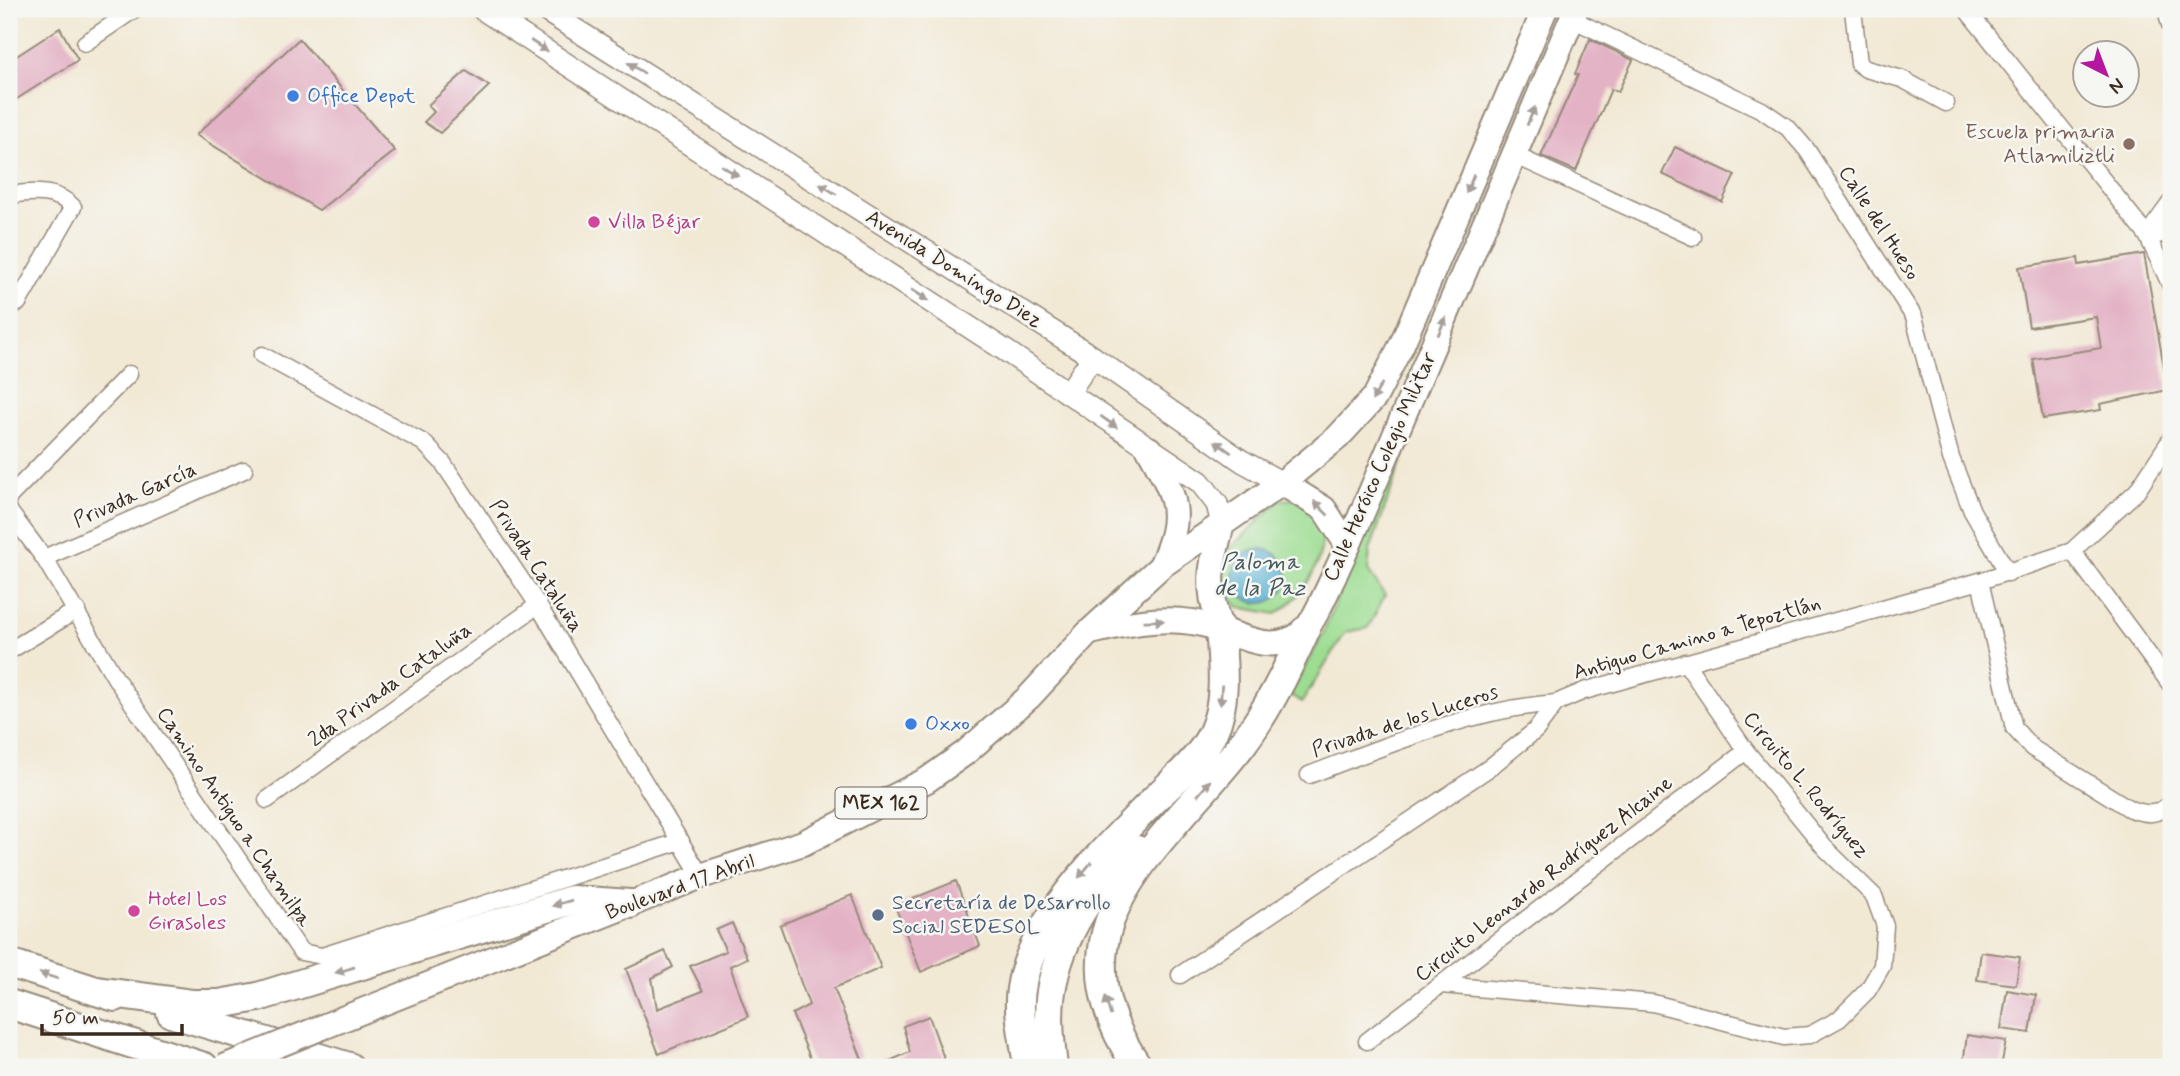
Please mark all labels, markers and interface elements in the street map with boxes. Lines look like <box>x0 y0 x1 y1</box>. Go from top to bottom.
north arrow <box>2072 38 2142 108</box>
one-way arrow <box>530 39 549 52</box>
one-way arrow <box>626 61 645 74</box>
text: N <box>2103 72 2129 99</box>
place label: Office Depot <box>307 82 416 110</box>
marker: Office Depot <box>285 88 301 104</box>
one-way arrow <box>1525 106 1536 127</box>
place label: Escuela primaria Atlamiliztli <box>1965 118 2115 170</box>
marker: Escuela primaria Atlamiliztli <box>2121 136 2137 152</box>
street label: Calle del Hueso <box>1832 160 1926 286</box>
one-way arrow <box>720 164 739 177</box>
one-way arrow <box>1464 174 1476 194</box>
one-way arrow <box>818 183 837 196</box>
street label: Avenida Domingo Diez <box>860 203 1048 335</box>
place label: Villa Béjar <box>608 208 701 236</box>
marker: Villa Béjar <box>586 214 602 230</box>
one-way arrow <box>911 288 930 301</box>
one-way arrow <box>1436 316 1448 336</box>
street label: Calle Heróico Colegio Militar <box>1317 348 1443 586</box>
one-way arrow <box>1371 382 1383 401</box>
one-way arrow <box>1100 415 1118 429</box>
one-way arrow <box>1214 441 1232 455</box>
street label: Privada García <box>69 455 201 535</box>
street label: Privada Cataluña <box>482 494 590 638</box>
one-way arrow <box>1313 500 1330 516</box>
water label: Paloma de la Paz <box>1214 548 1306 604</box>
street label: Antiguo Camino a Tepoztlán <box>1570 589 1824 687</box>
one-way arrow <box>1144 615 1166 626</box>
street label: 2da Privada Cataluña <box>303 616 477 754</box>
street label: Privada de los Luceros <box>1308 678 1502 764</box>
one-way arrow <box>1215 684 1226 706</box>
street label: Camino Antiguo a Chamilpa <box>150 702 318 933</box>
street label: Circuito L. Rodríguez <box>1736 706 1876 864</box>
place label: Oxxo <box>925 710 970 738</box>
marker: Oxxo <box>903 716 919 732</box>
street label: Circuito Leonardo Rodríguez Alcaine <box>1409 769 1679 989</box>
one-way arrow <box>1196 780 1211 797</box>
road number: MEX 162 <box>836 788 926 818</box>
street label: Boulevard 17 Abril <box>602 847 758 927</box>
one-way arrow <box>1078 862 1093 879</box>
place label: Hotel Los Girasoles <box>148 885 227 937</box>
place label: Secretaría de Desarrollo Social SEDESOL <box>892 889 1111 941</box>
one-way arrow <box>551 898 573 909</box>
marker: Hotel Los Girasoles <box>126 903 142 919</box>
marker: Secretaría de Desarrollo Social SEDESOL <box>870 907 886 923</box>
one-way arrow <box>334 965 355 976</box>
one-way arrow <box>39 970 60 981</box>
scale bar <box>42 992 182 1036</box>
one-way arrow <box>1102 995 1113 1017</box>
text: 50 m <box>52 1004 99 1032</box>

